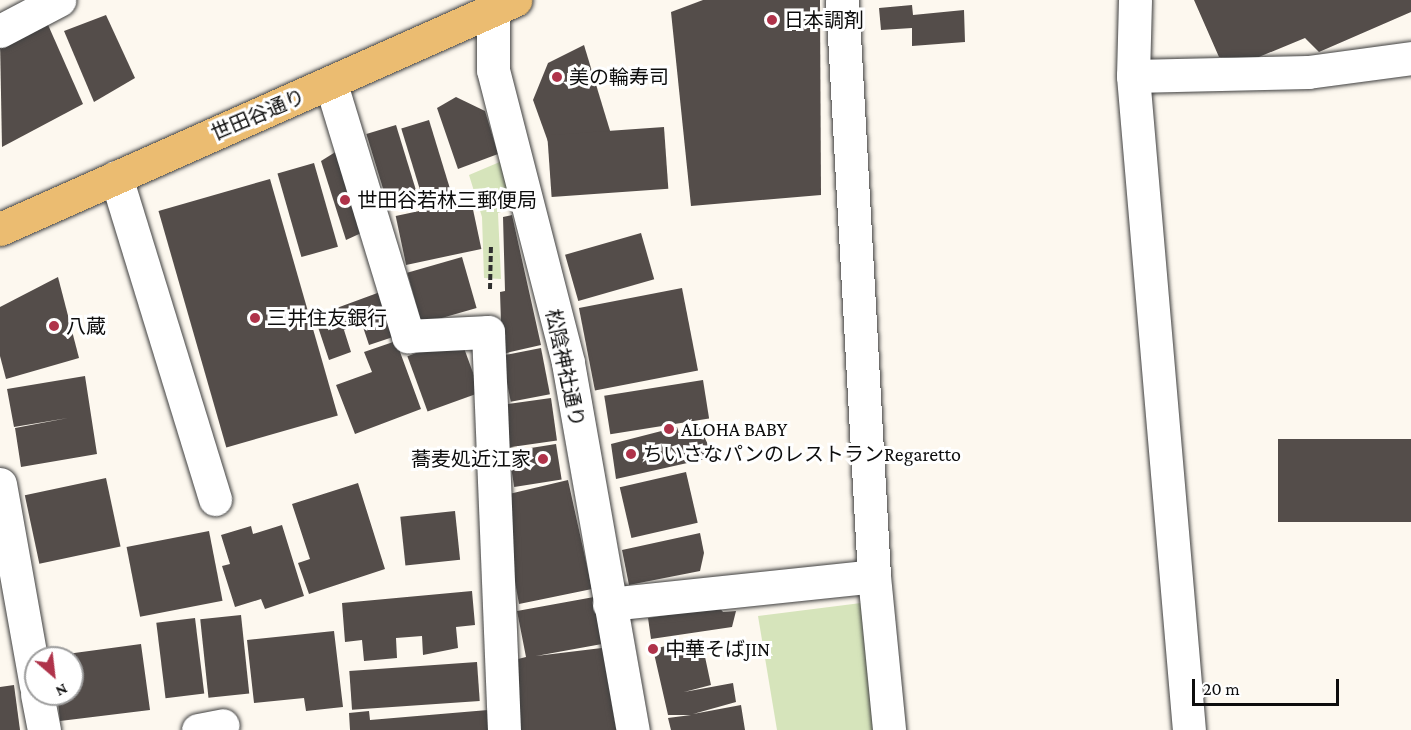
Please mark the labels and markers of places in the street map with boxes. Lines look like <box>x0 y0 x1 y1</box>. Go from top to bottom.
place label: 日本調剤 <box>784 8 864 32</box>
marker: 日本調剤 <box>765 13 779 27</box>
place label: 美の輪寿司 <box>569 65 669 89</box>
marker: 美の輪寿司 <box>550 70 564 84</box>
place label: 世田谷若林三郵便局 <box>357 188 537 212</box>
marker: 世田谷若林三郵便局 <box>338 193 352 207</box>
place label: 三井住友銀行 <box>267 306 387 330</box>
marker: 三井住友銀行 <box>248 311 262 325</box>
place label: 八蔵 <box>66 314 106 338</box>
marker: 八蔵 <box>47 319 61 333</box>
place label: ALOHA BABY <box>681 417 787 441</box>
marker: ALOHA BABY <box>662 422 676 436</box>
place label: ちいさなパンのレストランRegaretto <box>643 442 960 466</box>
place label: 蕎麦処近江家 <box>411 447 531 471</box>
marker: ちいさなパンのレストランRegaretto <box>624 447 638 461</box>
marker: 蕎麦処近江家 <box>536 452 550 466</box>
place label: 中華そばJIN <box>665 637 770 661</box>
marker: 中華そばJIN <box>646 642 660 656</box>

